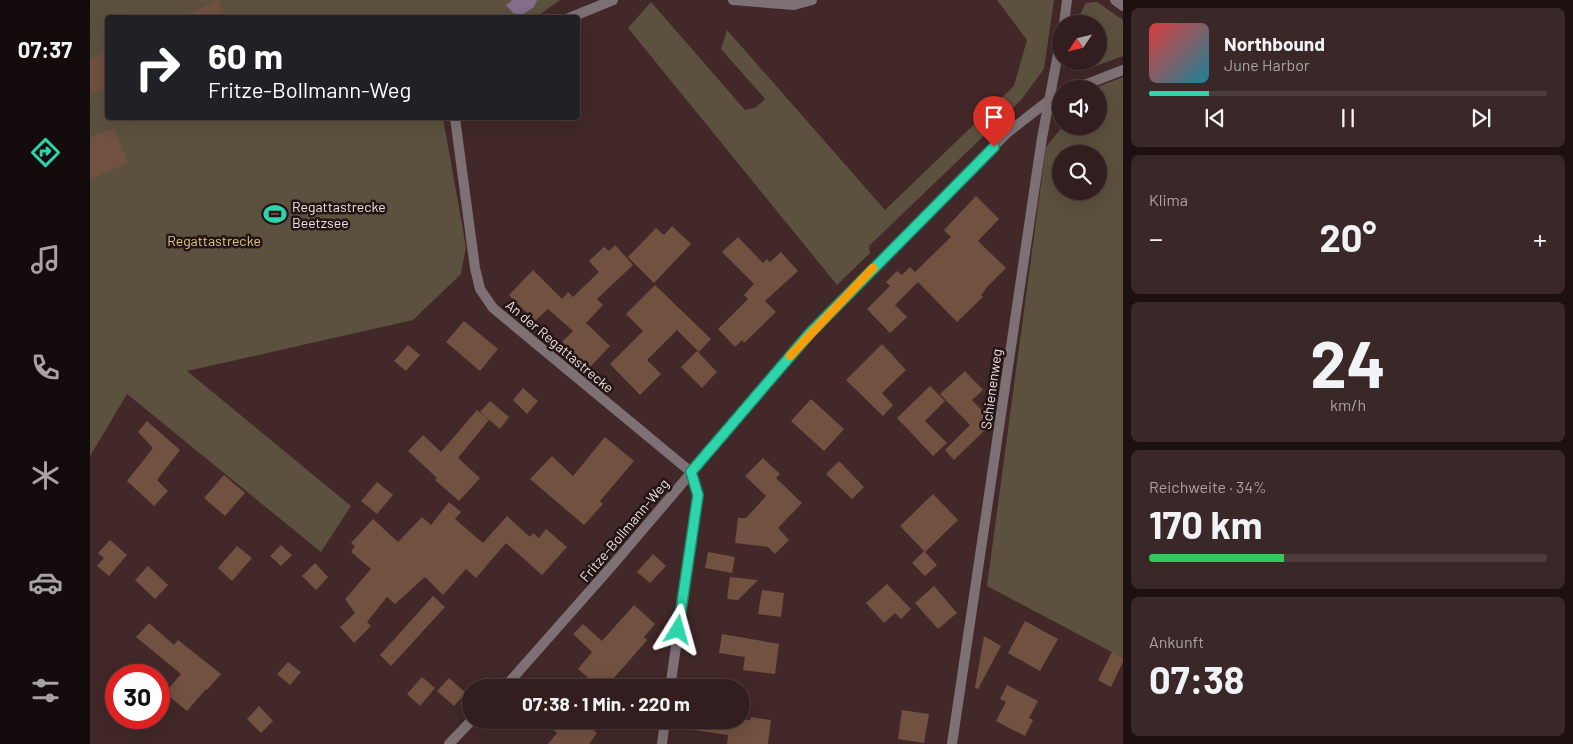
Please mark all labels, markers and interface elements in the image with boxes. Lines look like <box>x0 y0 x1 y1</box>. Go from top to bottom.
north arrow <box>1052 15 1108 70</box>
map controls <box>1052 15 1107 200</box>
text: Northbound <box>1224 32 1325 55</box>
text: 60 m <box>208 34 283 76</box>
icon: right <box>125 35 190 100</box>
text: 07:37 <box>18 36 72 62</box>
text: June Harbor <box>1224 55 1310 74</box>
text: Fritze-Bollmann-Weg <box>208 76 411 102</box>
button: sound <box>1052 80 1107 135</box>
pin <box>973 96 1015 147</box>
icon: arrive <box>980 103 1008 131</box>
icon: previous <box>1201 104 1229 132</box>
icon: pause <box>1334 104 1362 132</box>
icon: next <box>1467 104 1495 132</box>
icon: directions <box>28 135 63 170</box>
button: search <box>1052 145 1107 200</box>
text: Klima <box>1149 190 1188 209</box>
place label: Regattastrecke Beetzsee <box>292 198 386 231</box>
sports icon: Regattastrecke Beetzsee <box>262 201 288 227</box>
text: 20° <box>1319 214 1377 260</box>
text: − <box>1149 221 1163 255</box>
text: + <box>1533 221 1547 255</box>
park label: Regattastrecke <box>167 232 261 249</box>
icon: music <box>28 242 63 277</box>
street label: An der Regattastrecke <box>503 296 617 396</box>
text: 24 <box>1310 323 1386 401</box>
street label: Schienenweg <box>977 348 1005 430</box>
icon: phone <box>28 350 63 385</box>
text: km/h <box>1330 395 1366 414</box>
icon: climate <box>28 458 63 493</box>
street label: Fritze-Bollmann-Weg <box>576 475 672 585</box>
text: Reichweite · 34% <box>1149 477 1267 496</box>
text: 170 km <box>1149 501 1263 547</box>
icon: car <box>28 565 63 600</box>
position arrow <box>651 603 703 655</box>
text: Ankunft <box>1149 632 1204 651</box>
text: 07:38 <box>1149 656 1244 702</box>
speed limit sign: 30 <box>105 664 170 729</box>
icon: filters <box>28 673 63 708</box>
text: 07:38 · 1 Min. · 220 m <box>522 692 690 715</box>

